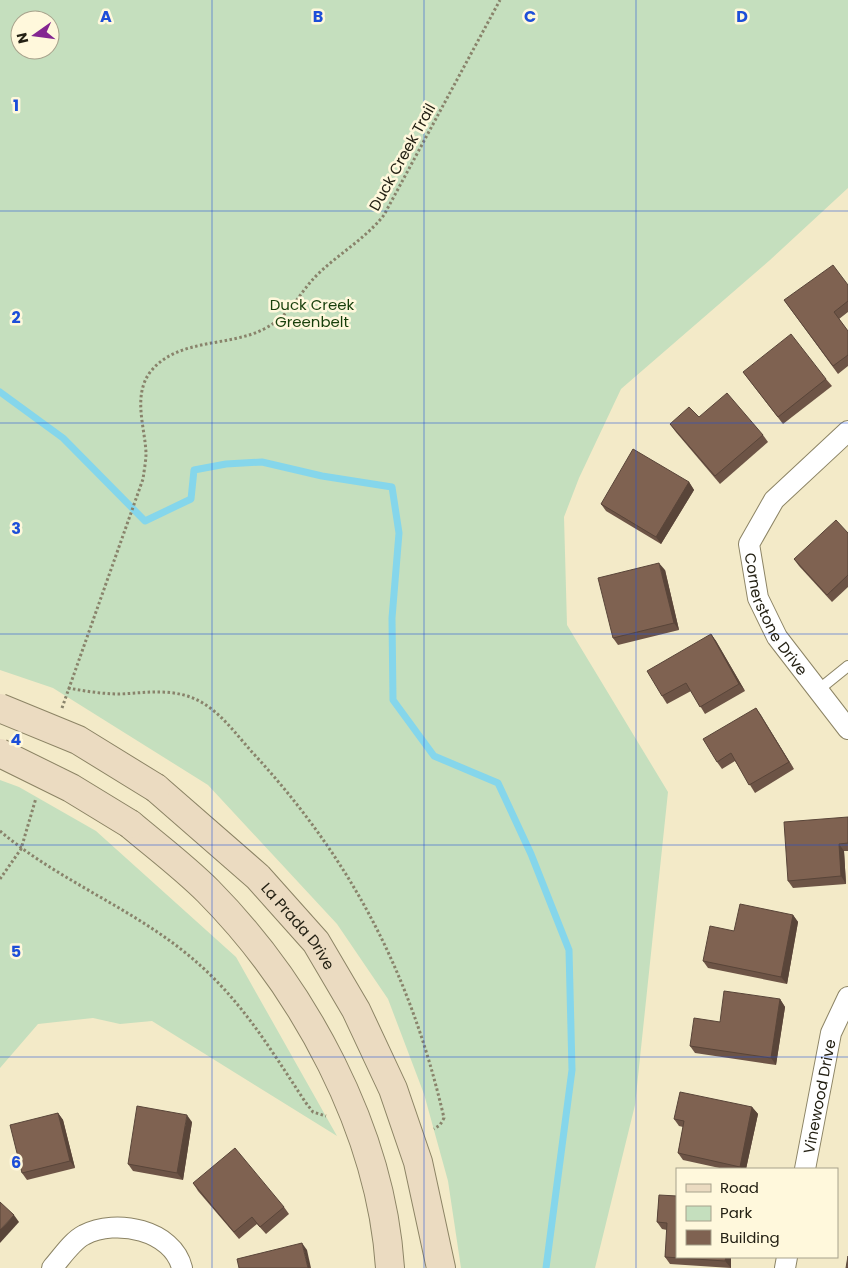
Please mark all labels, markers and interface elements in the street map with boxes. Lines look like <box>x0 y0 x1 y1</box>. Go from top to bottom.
text: A <box>100 5 112 28</box>
text: B <box>313 5 323 28</box>
text: C <box>524 5 536 28</box>
text: D <box>736 5 748 28</box>
north arrow <box>10 10 60 60</box>
text: N <box>11 31 33 46</box>
text: 1 <box>13 94 19 117</box>
street label: Duck Creek Trail <box>364 100 440 214</box>
park label: Duck Creek Greenbelt <box>270 294 355 332</box>
text: 2 <box>11 306 21 329</box>
text: 3 <box>11 517 21 540</box>
street label: Cornerstone Drive <box>740 551 813 679</box>
text: 4 <box>11 728 22 751</box>
street label: La Prada Drive <box>257 878 340 973</box>
text: 5 <box>11 940 21 963</box>
street label: Vinewood Drive <box>798 1037 840 1155</box>
text: 6 <box>11 1151 21 1174</box>
legend <box>676 1168 838 1258</box>
text: Road <box>720 1177 759 1198</box>
text: Park <box>720 1202 752 1223</box>
text: Building <box>720 1227 780 1248</box>

